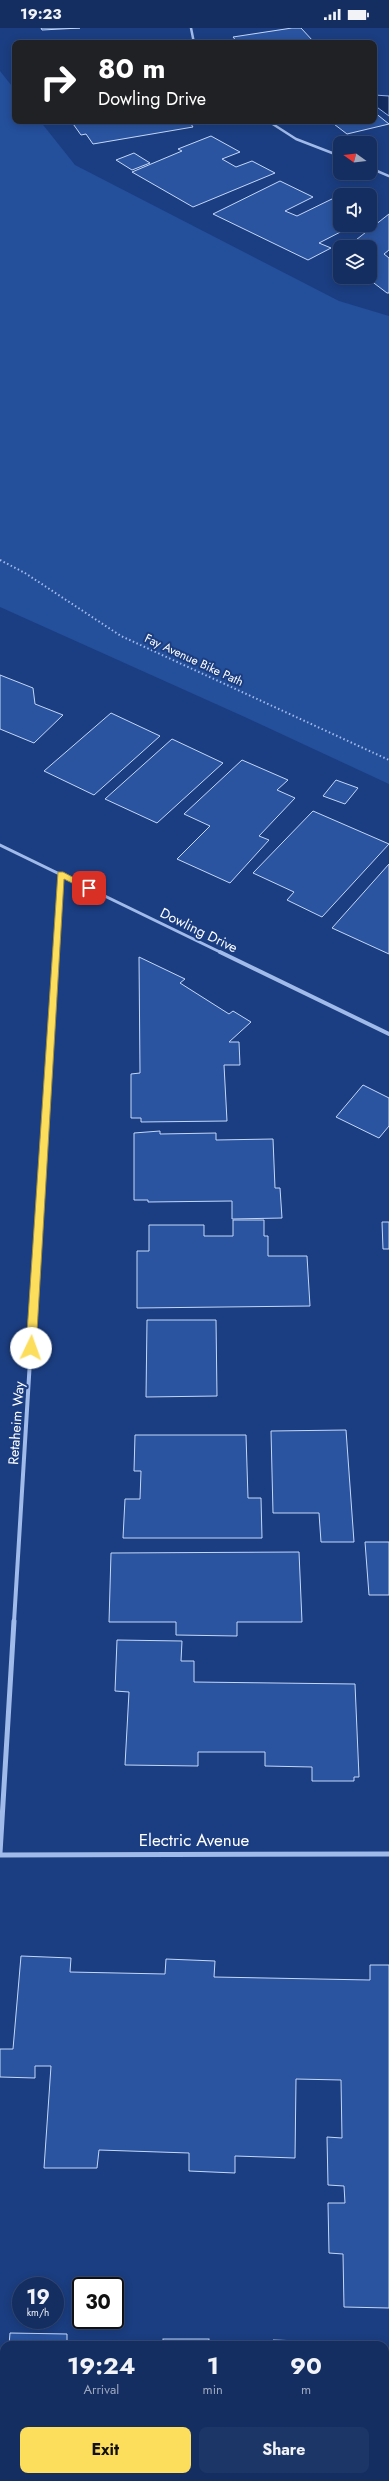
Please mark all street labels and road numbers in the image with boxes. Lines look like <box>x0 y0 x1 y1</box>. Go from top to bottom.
street label: Fay Avenue Bike Path <box>142 629 246 691</box>
street label: Dowling Drive <box>157 903 241 957</box>
street label: Retaheim Way <box>3 1380 29 1465</box>
street label: Electric Avenue <box>139 1828 250 1852</box>

